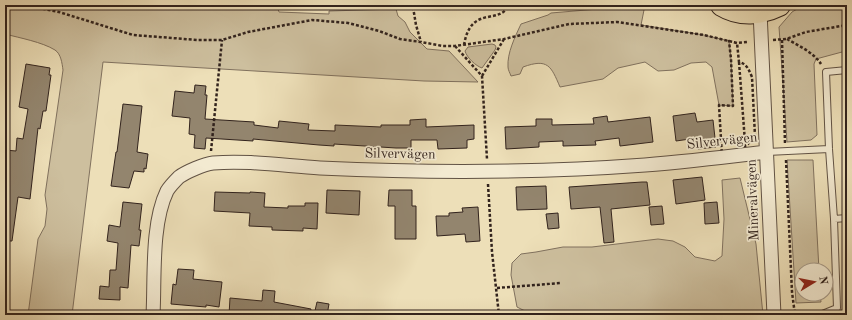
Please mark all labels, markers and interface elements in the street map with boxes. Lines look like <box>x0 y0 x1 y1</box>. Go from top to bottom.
street label: Silvervägen <box>686 130 758 152</box>
street label: Silvervägen <box>364 146 436 162</box>
street label: Mineralvägen <box>745 158 761 241</box>
north arrow <box>794 262 834 302</box>
text: N <box>816 275 829 286</box>

